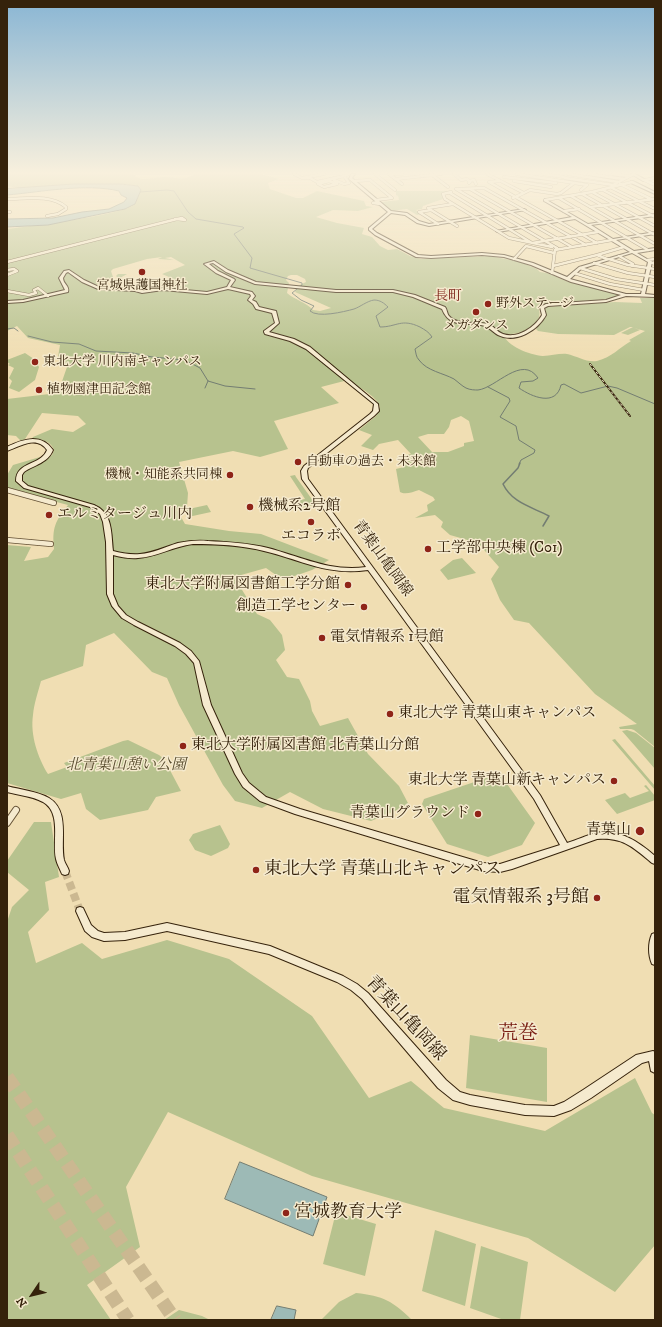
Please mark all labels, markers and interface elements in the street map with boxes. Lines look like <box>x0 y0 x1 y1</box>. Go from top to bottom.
marker: 宮城県護国神社 <box>137 267 147 277</box>
place label: 宮城県護国神社 <box>97 278 187 294</box>
district label: 長町 <box>434 289 462 305</box>
place label: 野外ステージ <box>496 296 574 312</box>
marker: 野外ステージ <box>483 299 493 309</box>
marker: メガダンス <box>471 307 481 317</box>
place label: メガダンス <box>444 318 508 334</box>
place label: 東北大学 川内南キャンパス <box>43 354 202 370</box>
marker: 東北大学 川内南キャンパス <box>30 357 40 367</box>
place label: 植物園津田記念館 <box>47 382 151 398</box>
marker: 植物園津田記念館 <box>34 385 44 395</box>
place label: 自動車の過去・未来館 <box>306 454 436 470</box>
marker: 自動車の過去・未来館 <box>293 457 303 467</box>
place label: 機械・知能系共同棟 <box>105 467 222 483</box>
marker: 機械・知能系共同棟 <box>225 470 235 480</box>
place label: 機械系2号館 <box>258 498 340 516</box>
marker: 機械系2号館 <box>245 502 255 512</box>
place label: エルミタージュ川内 <box>57 506 192 524</box>
marker: エルミタージュ川内 <box>44 510 54 520</box>
marker: エコラボ <box>306 517 316 527</box>
street label: 青葉山亀岡線 <box>348 517 416 601</box>
place label: エコラボ <box>281 528 341 546</box>
place label: 工学部中央棟 (C01) <box>436 540 563 558</box>
marker: 工学部中央棟 (C01) <box>423 544 433 554</box>
place label: 東北大学附属図書館工学分館 <box>145 576 340 594</box>
marker: 東北大学附属図書館工学分館 <box>343 580 353 590</box>
place label: 創造工学センター <box>236 598 356 616</box>
marker: 創造工学センター <box>359 602 369 612</box>
place label: 電気情報系 1号館 <box>330 629 444 647</box>
marker: 電気情報系 1号館 <box>317 633 327 643</box>
place label: 東北大学 青葉山東キャンパス <box>398 705 596 723</box>
marker: 東北大学 青葉山東キャンパス <box>385 709 395 719</box>
place label: 東北大学附属図書館 北青葉山分館 <box>191 737 419 755</box>
marker: 東北大学附属図書館 北青葉山分館 <box>178 741 188 751</box>
park label: 北青葉山憩い公園 <box>66 757 186 775</box>
place label: 東北大学 青葉山新キャンパス <box>408 772 606 790</box>
marker: 東北大学 青葉山新キャンパス <box>609 776 619 786</box>
place label: 青葉山グラウンド <box>350 805 470 823</box>
marker: 青葉山グラウンド <box>473 809 483 819</box>
place label: 青葉山 <box>586 822 631 840</box>
marker: 青葉山 <box>634 825 646 837</box>
place label: 東北大学 青葉山北キャンパス <box>264 859 502 881</box>
marker: 東北大学 青葉山北キャンパス <box>251 865 261 875</box>
place label: 電気情報系 3号館 <box>452 887 589 909</box>
marker: 電気情報系 3号館 <box>592 893 602 903</box>
street label: 青葉山亀岡線 <box>360 972 450 1066</box>
district label: 荒巻 <box>498 1023 538 1047</box>
place label: 宮城教育大学 <box>294 1202 402 1224</box>
marker: 宮城教育大学 <box>281 1208 291 1218</box>
north arrow <box>12 1275 52 1315</box>
text: N <box>14 1294 30 1310</box>

